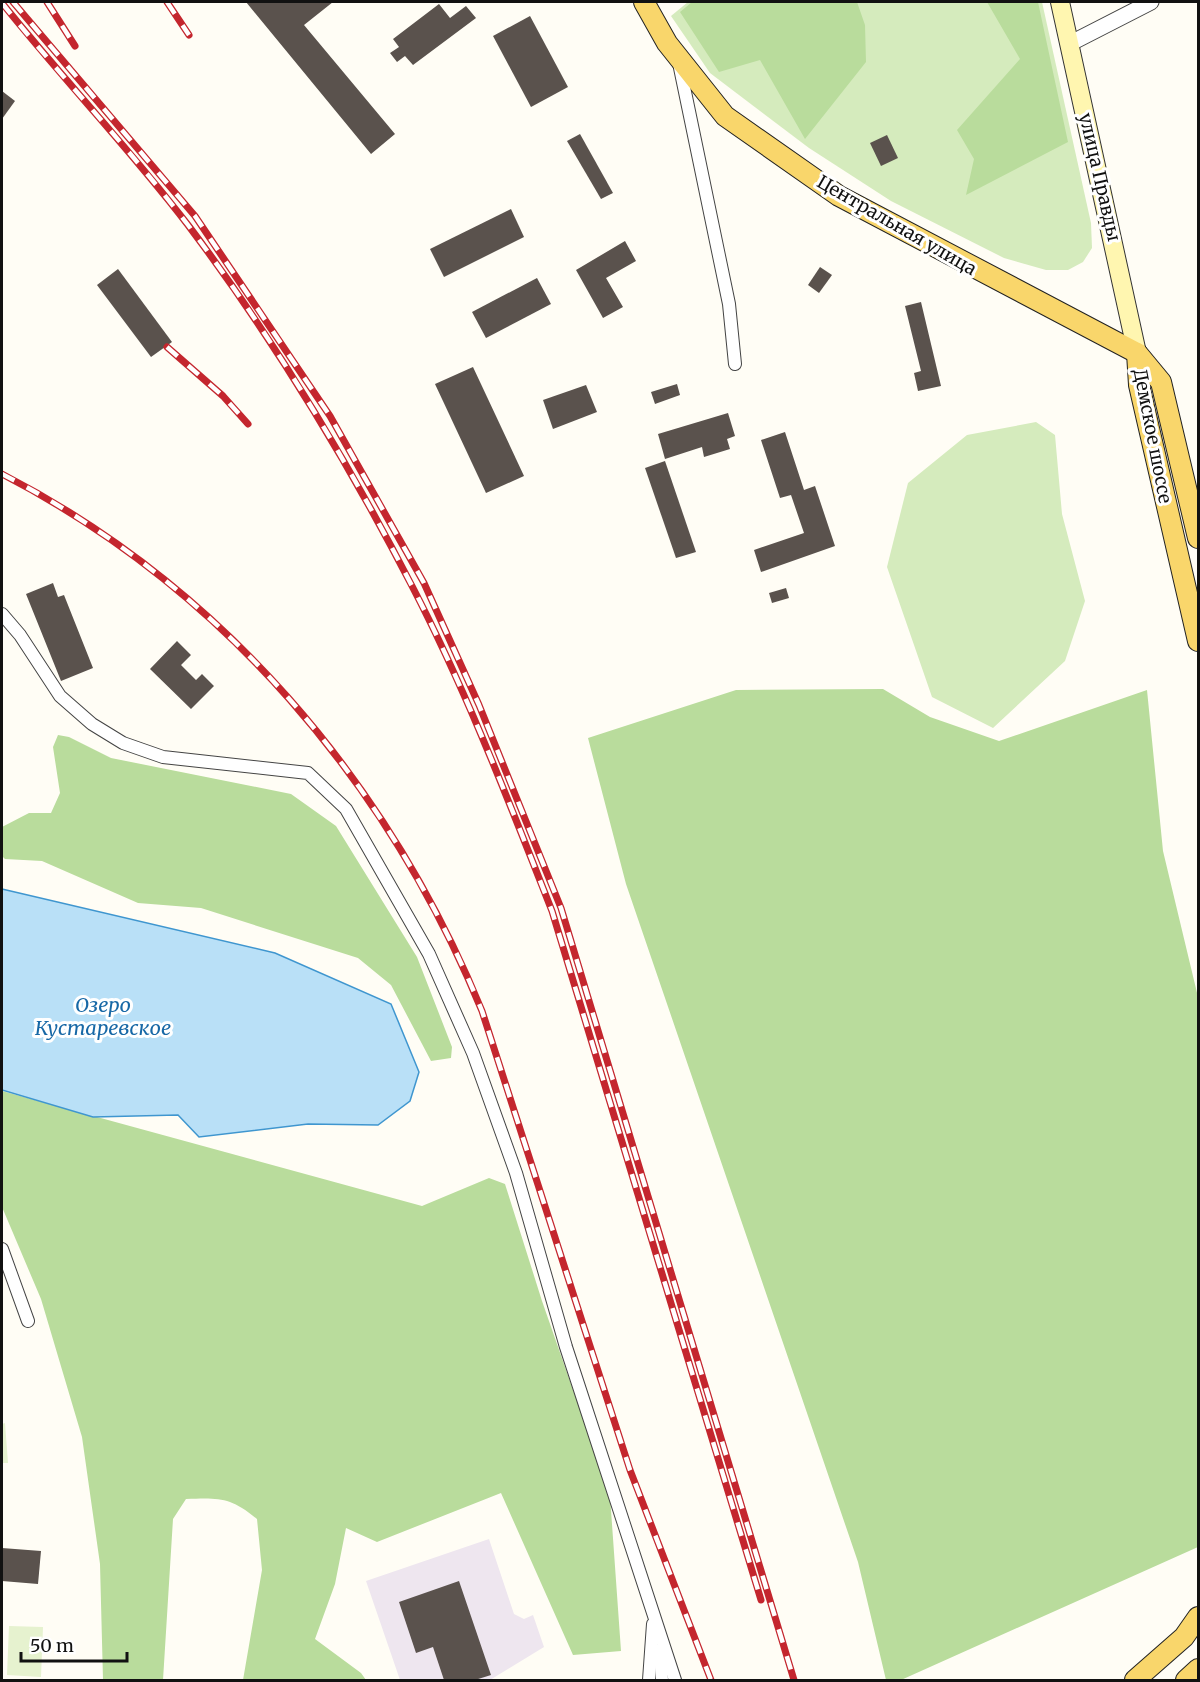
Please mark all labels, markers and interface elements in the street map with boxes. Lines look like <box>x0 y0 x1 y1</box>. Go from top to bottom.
street label: улица Правды <box>1074 111 1126 243</box>
street label: Центральная улица <box>813 170 981 280</box>
street label: Демское шоссе <box>1129 367 1177 505</box>
water label: Озеро Кустаревское <box>35 992 171 1040</box>
scale bar <box>21 1625 128 1663</box>
text: 50 m <box>30 1634 74 1657</box>

